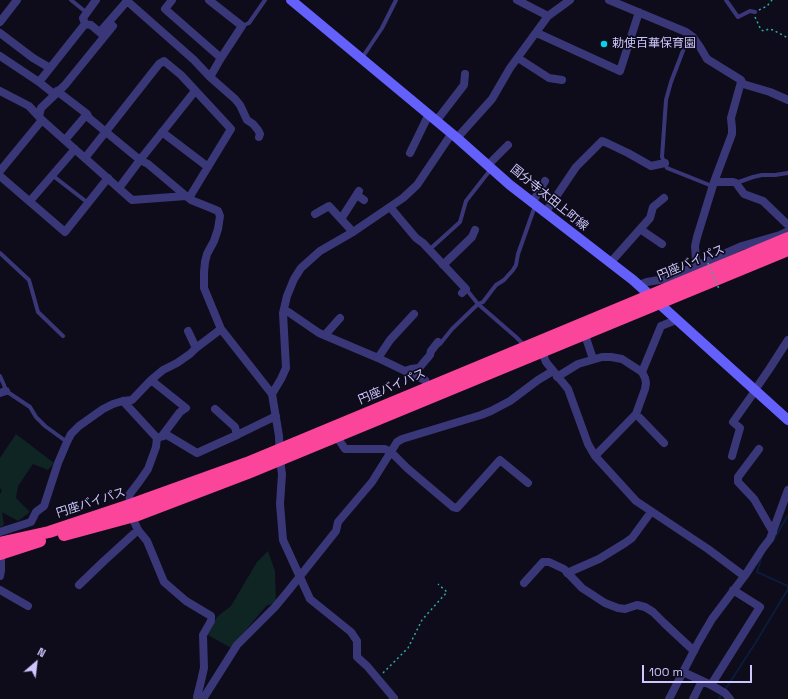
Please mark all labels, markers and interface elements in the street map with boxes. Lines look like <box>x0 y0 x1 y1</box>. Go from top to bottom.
place label: 勅使百華保育園 <box>612 37 696 51</box>
marker: 勅使百華保育園 <box>599 39 609 49</box>
street label: 国分寺太田上町線 <box>507 162 591 234</box>
street label: 円座バイパス <box>655 242 727 284</box>
street label: 円座バイパス <box>356 366 428 408</box>
street label: 円座バイパス <box>55 485 127 521</box>
north arrow <box>16 643 56 683</box>
text: N <box>35 644 48 660</box>
scale bar <box>644 657 754 683</box>
text: 100 m <box>649 664 683 680</box>

